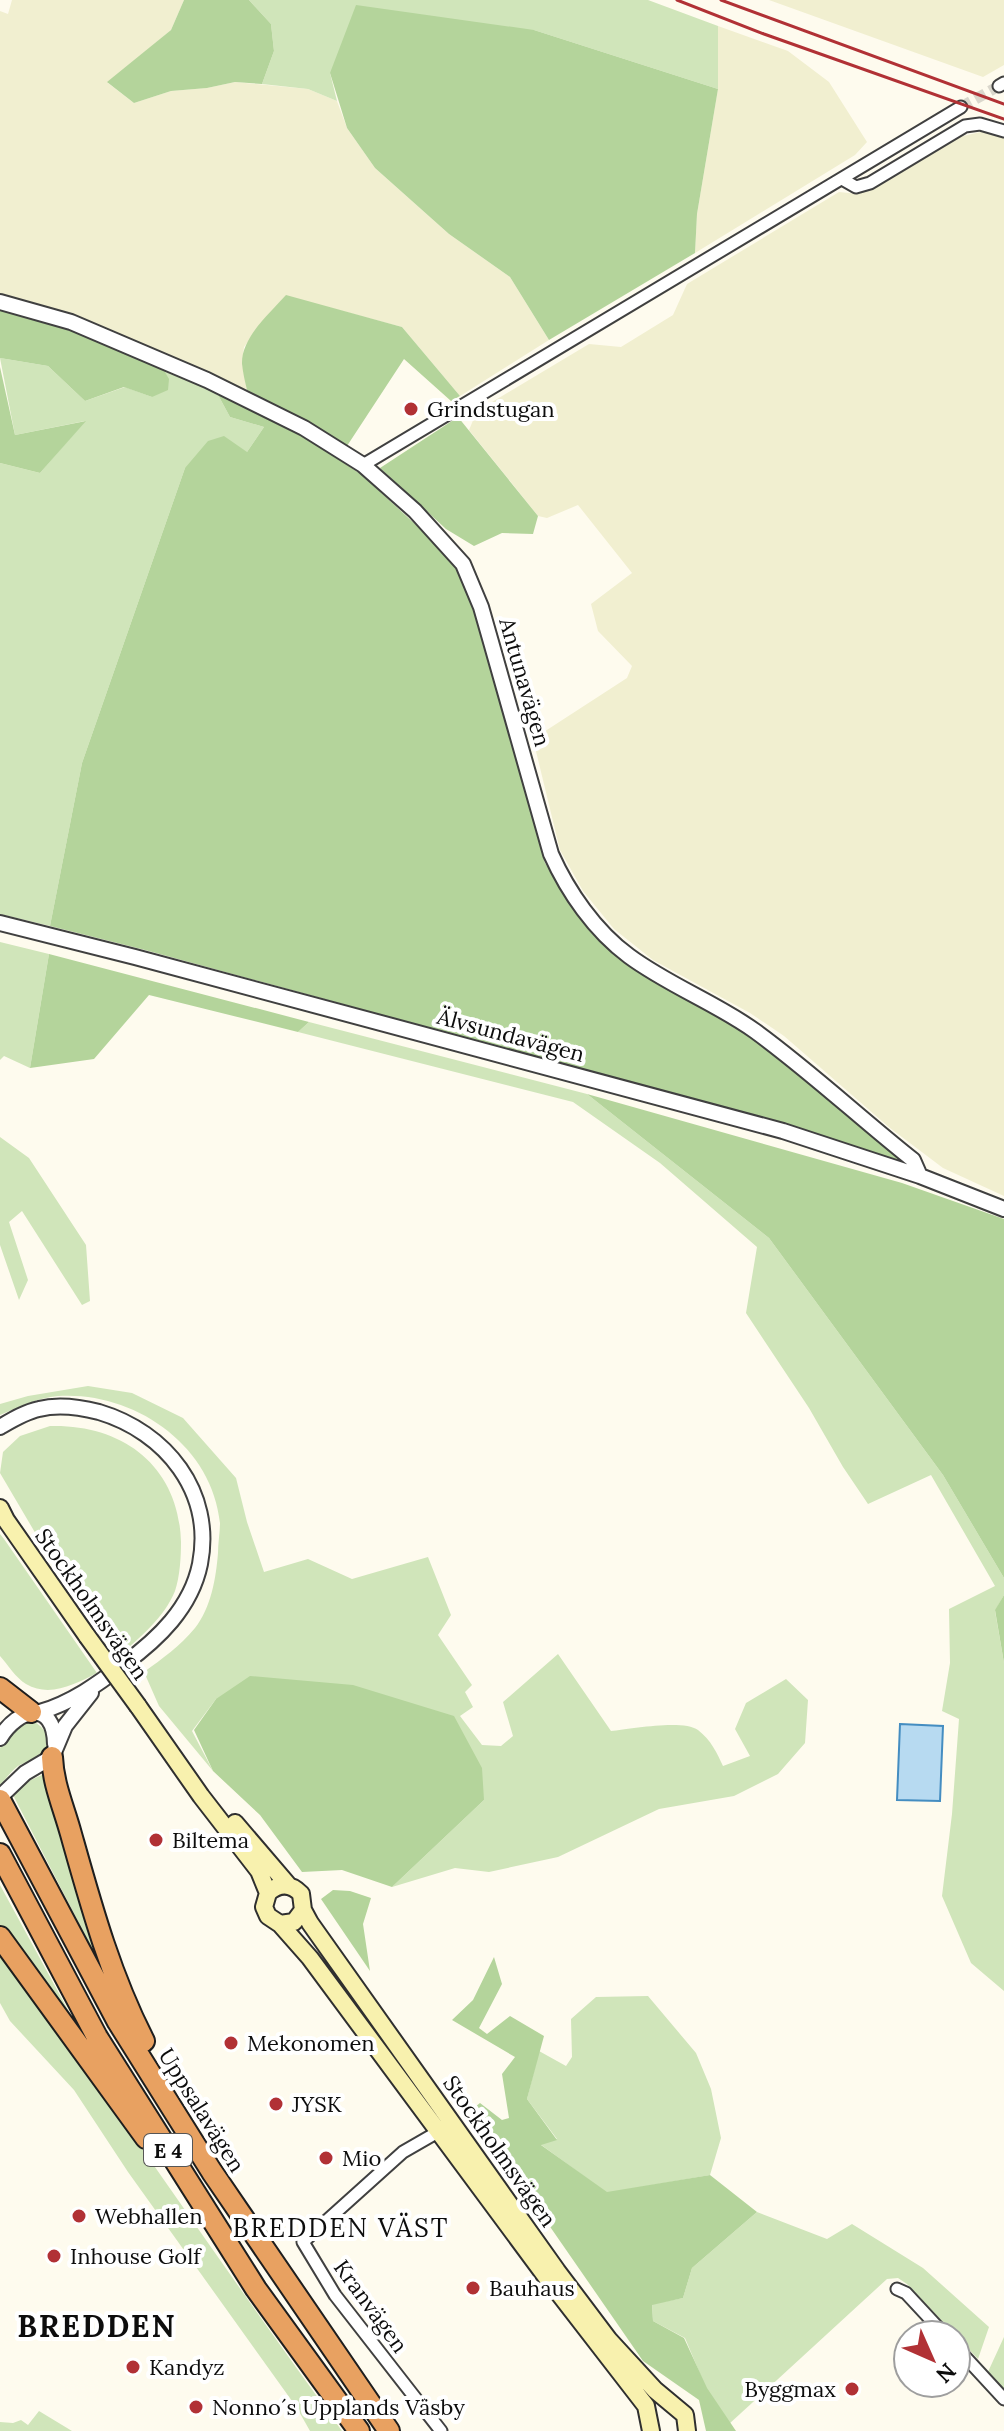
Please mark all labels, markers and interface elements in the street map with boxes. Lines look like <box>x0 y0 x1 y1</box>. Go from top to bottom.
place label: Grindstugan <box>427 395 555 423</box>
marker: Grindstugan <box>402 400 420 418</box>
street label: Antunavägen <box>493 613 557 750</box>
street label: Älvsundavägen <box>433 1002 588 1068</box>
street label: Stockholmsvägen <box>29 1523 155 1685</box>
place label: Biltema <box>172 1826 249 1854</box>
marker: Biltema <box>147 1831 165 1849</box>
place label: Mekonomen <box>247 2029 375 2057</box>
marker: Mekonomen <box>222 2034 240 2052</box>
street label: Uppsalavägen <box>153 2043 251 2177</box>
street label: Stockholmsvägen <box>437 2070 563 2232</box>
place label: JYSK <box>291 2090 342 2118</box>
marker: JYSK <box>267 2095 285 2113</box>
road number: E 4 <box>144 2134 192 2166</box>
place label: Mio <box>342 2144 381 2172</box>
marker: Mio <box>317 2149 335 2167</box>
place label: Webhallen <box>95 2202 203 2230</box>
marker: Webhallen <box>70 2207 88 2225</box>
district label: BREDDEN VÄST <box>233 2211 449 2244</box>
place label: Inhouse Golf <box>70 2242 202 2270</box>
marker: Inhouse Golf <box>45 2247 63 2265</box>
street label: Kranvägen <box>328 2254 414 2358</box>
place label: Bauhaus <box>489 2274 575 2302</box>
marker: Bauhaus <box>464 2279 482 2297</box>
district label: BREDDEN <box>17 2307 177 2345</box>
north arrow <box>892 2319 972 2399</box>
place label: Kandyz <box>149 2353 225 2381</box>
text: N <box>930 2357 962 2389</box>
marker: Kandyz <box>124 2358 142 2376</box>
place label: Byggmax <box>744 2375 836 2403</box>
marker: Byggmax <box>843 2380 861 2398</box>
place label: Nonno´s Upplands Väsby <box>212 2393 465 2421</box>
marker: Nonno´s Upplands Väsby <box>187 2398 205 2416</box>

